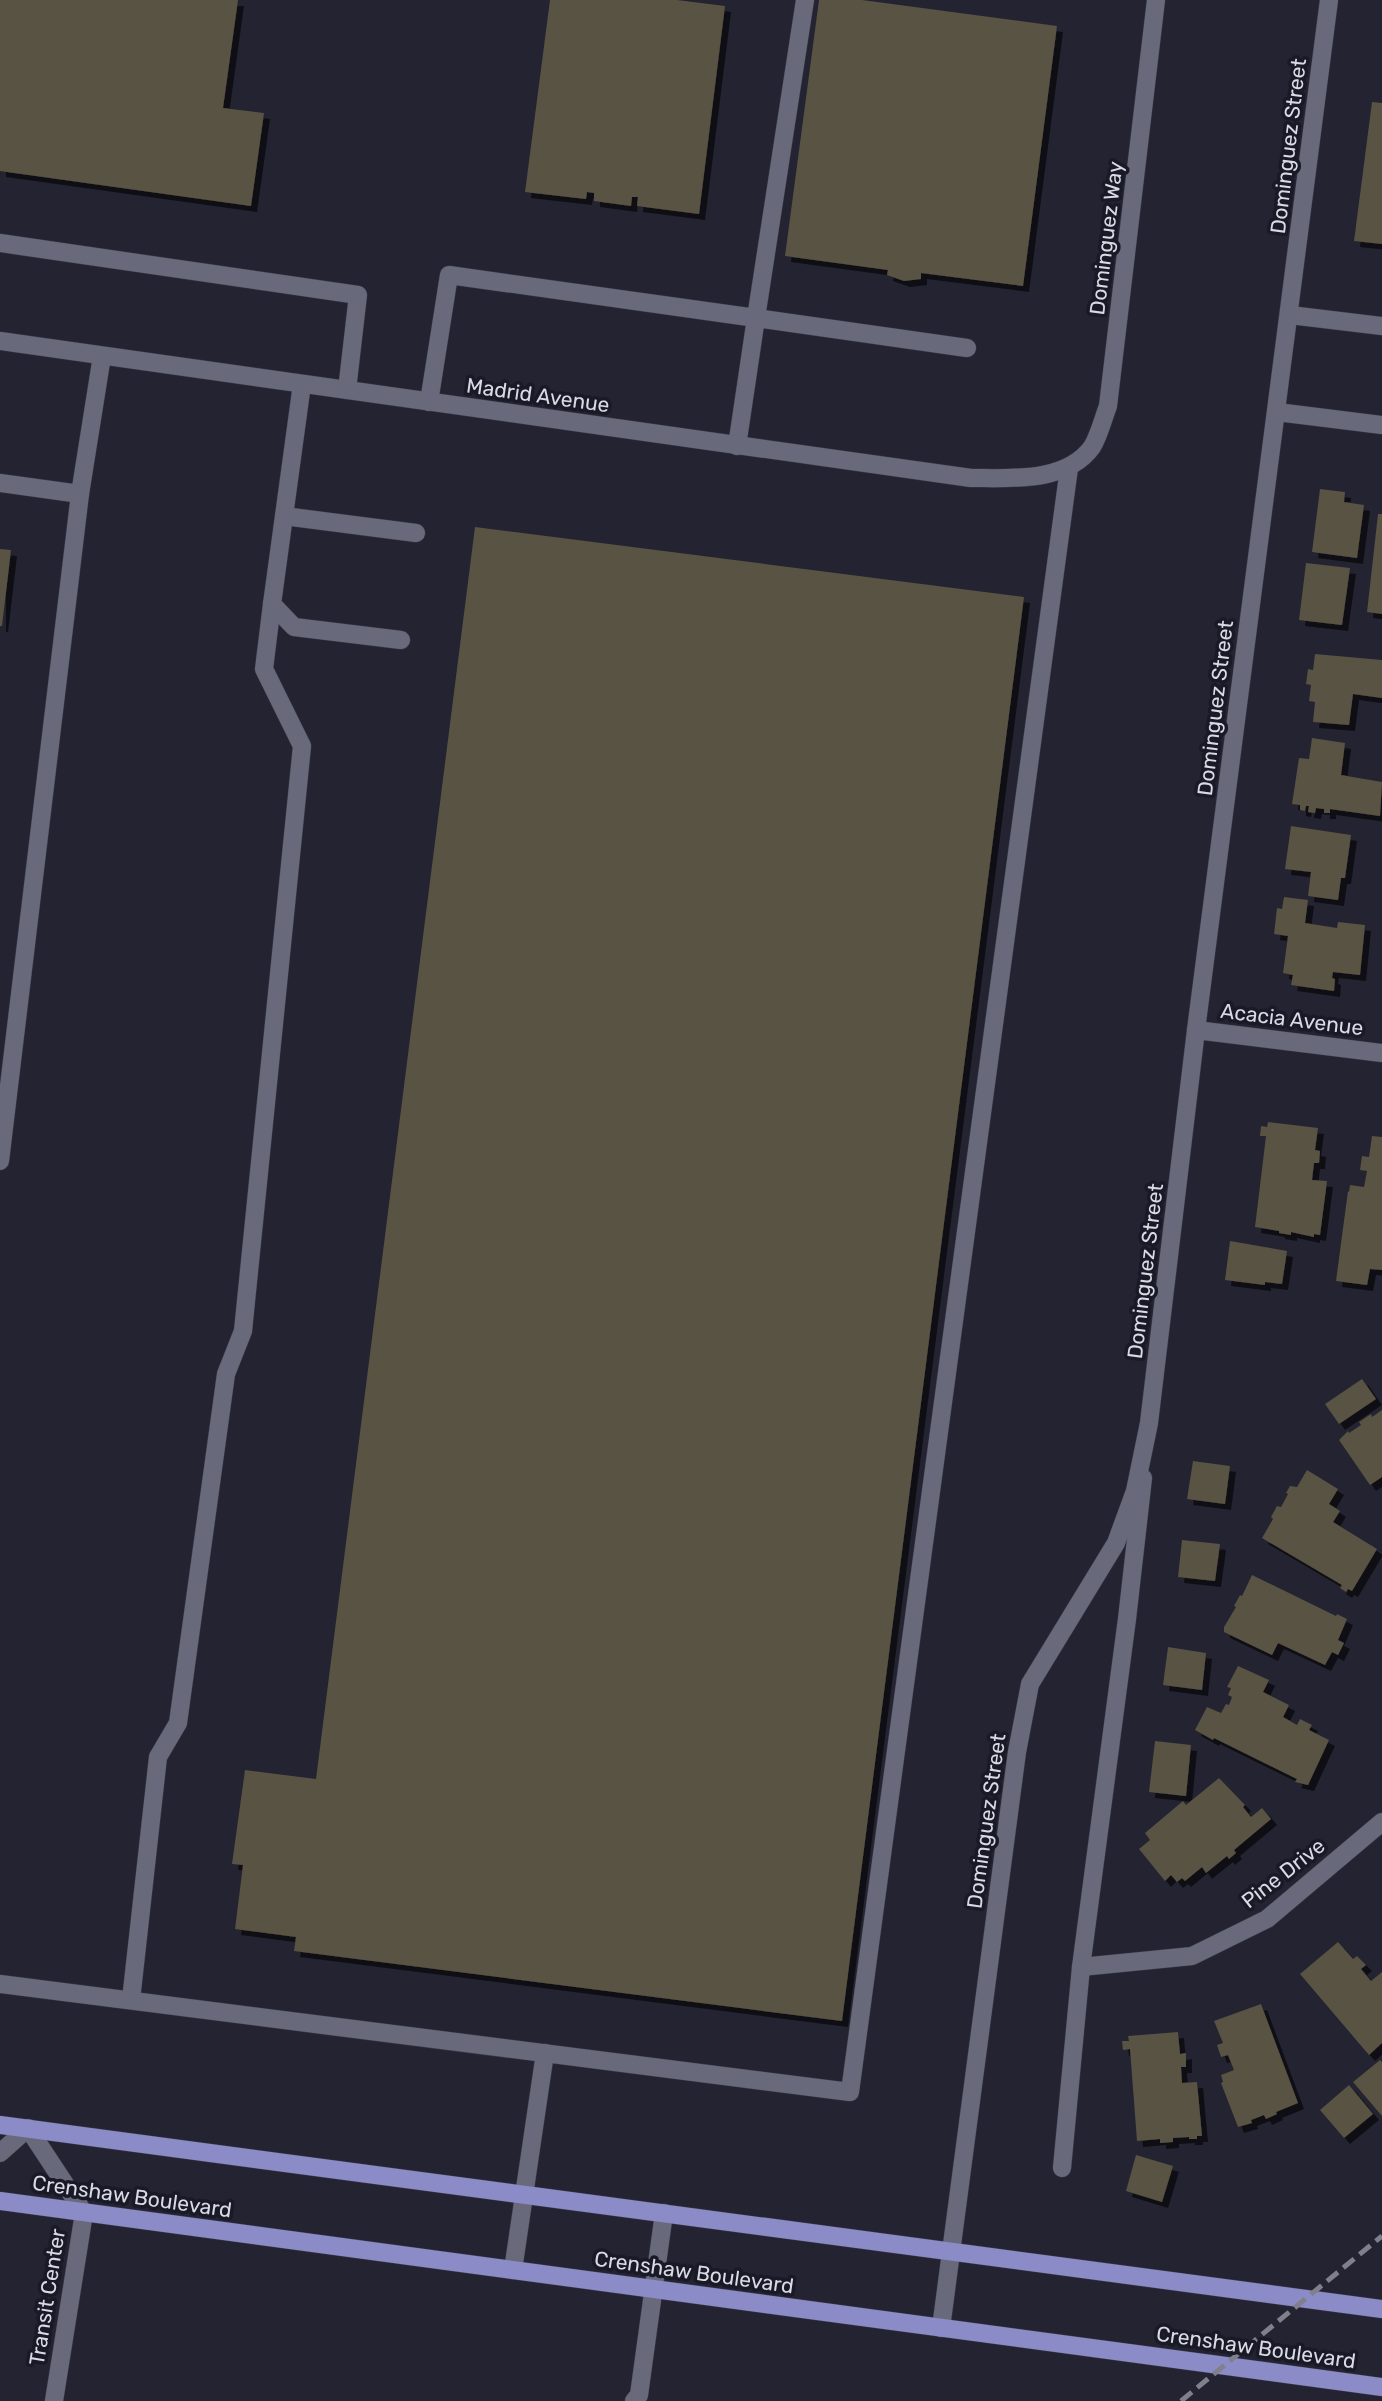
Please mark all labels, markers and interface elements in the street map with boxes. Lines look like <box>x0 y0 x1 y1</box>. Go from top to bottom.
street label: Dominguez Street <box>1265 57 1311 235</box>
street label: Dominguez Way <box>1084 159 1128 316</box>
street label: Madrid Avenue <box>465 373 611 417</box>
street label: Dominguez Street <box>1192 619 1238 797</box>
street label: Acacia Avenue <box>1219 998 1365 1040</box>
street label: Dominguez Street <box>1122 1182 1168 1360</box>
street label: Dominguez Street <box>961 1732 1011 1910</box>
street label: Pine Drive <box>1236 1833 1330 1913</box>
street label: Crenshaw Boulevard <box>31 2170 233 2222</box>
street label: Transit Center <box>24 2227 70 2367</box>
street label: Crenshaw Boulevard <box>593 2246 795 2298</box>
street label: Crenshaw Boulevard <box>1155 2321 1357 2373</box>

